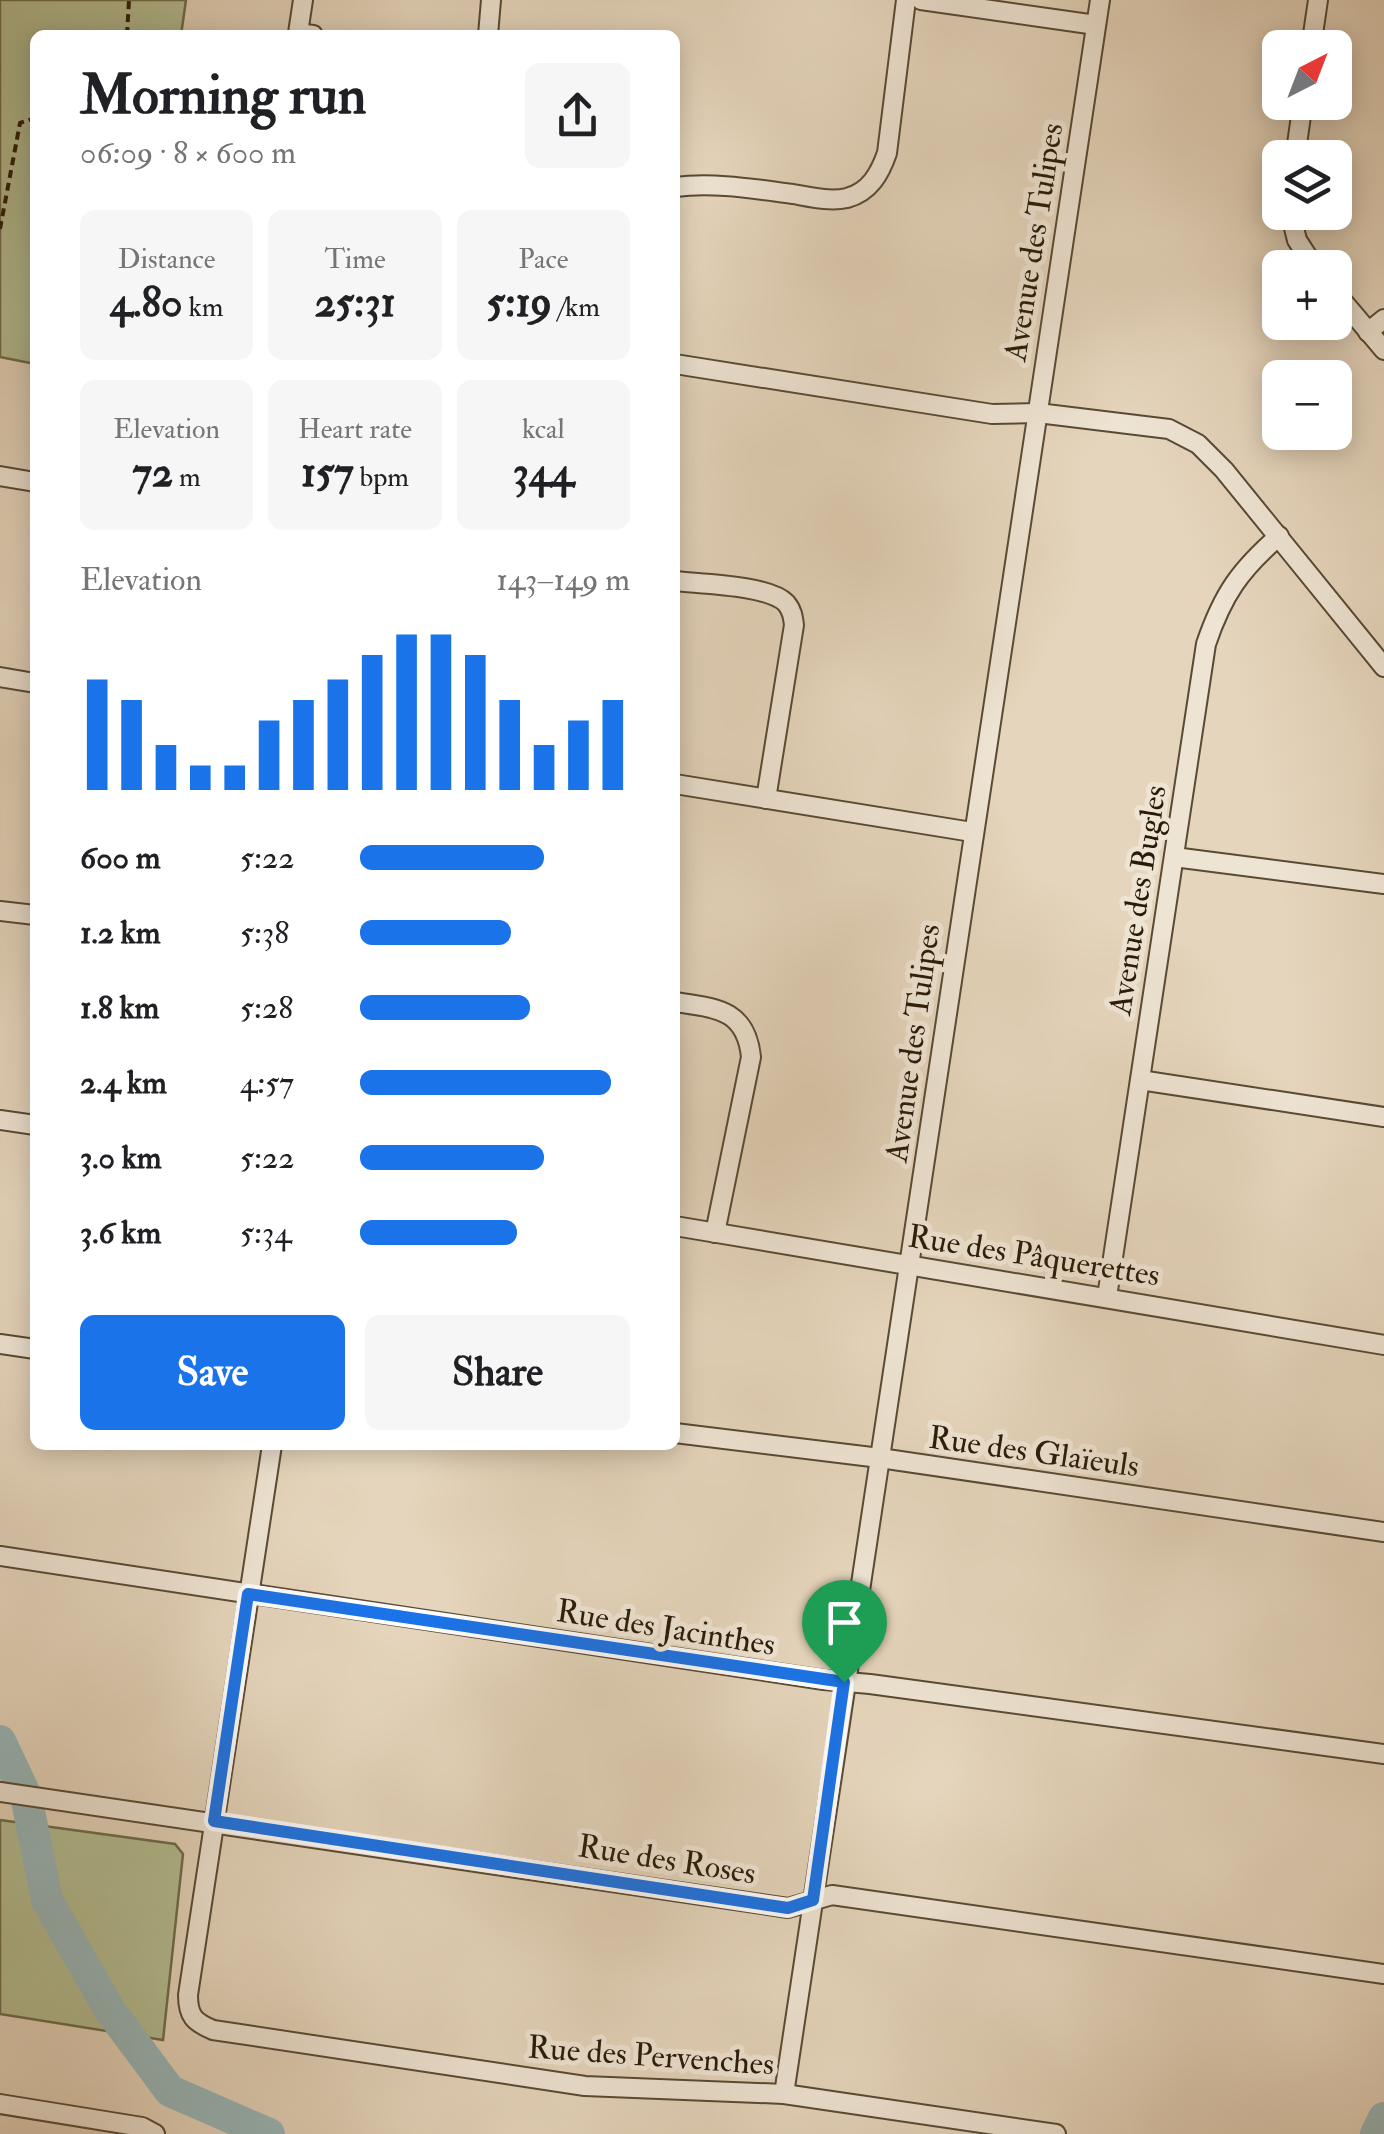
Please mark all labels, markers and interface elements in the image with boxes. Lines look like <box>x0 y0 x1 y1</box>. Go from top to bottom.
north arrow <box>1262 30 1352 120</box>
map controls <box>1262 30 1352 450</box>
text: Morning run <box>80 61 366 130</box>
button: share <box>525 63 630 168</box>
street label: Avenue des Tulipes <box>995 120 1073 365</box>
text: 06:09 · 8 × 600 m <box>80 133 296 173</box>
button: layers <box>1262 140 1352 230</box>
text: Distance <box>118 242 216 277</box>
text: Time <box>324 242 386 277</box>
text: Pace <box>518 242 568 277</box>
button: + <box>1262 250 1352 340</box>
text: 4.80 <box>110 277 183 329</box>
text: 25:31 <box>314 277 396 329</box>
text: 5:19 <box>487 277 552 329</box>
text: km <box>183 290 224 325</box>
text: /km <box>552 290 600 325</box>
button: − <box>1262 360 1352 450</box>
text: Elevation <box>113 412 220 447</box>
text: Heart rate <box>298 412 412 447</box>
text: kcal <box>522 412 565 447</box>
text: 72 <box>133 447 173 499</box>
text: 157 <box>301 447 354 499</box>
text: 344 <box>513 447 574 499</box>
text: m <box>173 460 201 495</box>
text: bpm <box>354 460 409 495</box>
text: Elevation <box>80 560 202 600</box>
text: 143–149 m <box>496 560 630 600</box>
street label: Avenue des Bugles <box>1100 783 1176 1019</box>
text: 600 m <box>80 838 161 878</box>
text: 5:22 <box>240 838 294 878</box>
text: 1.2 km <box>80 913 161 953</box>
text: 5:38 <box>240 913 289 953</box>
street label: Avenue des Tulipes <box>876 921 950 1166</box>
text: 1.8 km <box>80 988 159 1028</box>
text: 5:28 <box>240 988 293 1028</box>
text: 2.4 km <box>80 1063 167 1103</box>
text: 4:57 <box>240 1063 294 1103</box>
text: 3.0 km <box>80 1138 162 1178</box>
text: 5:22 <box>240 1138 294 1178</box>
text: 3.6 km <box>80 1213 161 1253</box>
text: 5:34 <box>240 1213 291 1253</box>
street label: Rue des Pâquerettes <box>905 1216 1162 1296</box>
button: Save <box>80 1315 345 1430</box>
button: Share <box>365 1315 630 1430</box>
street label: Rue des Glaïeuls <box>926 1417 1142 1487</box>
pin <box>802 1580 887 1683</box>
street label: Rue des Jacinthes <box>554 1591 778 1665</box>
icon: arrive <box>817 1595 872 1650</box>
street label: Rue des Roses <box>575 1826 759 1894</box>
street label: Rue des Pervenches <box>526 2027 775 2085</box>

